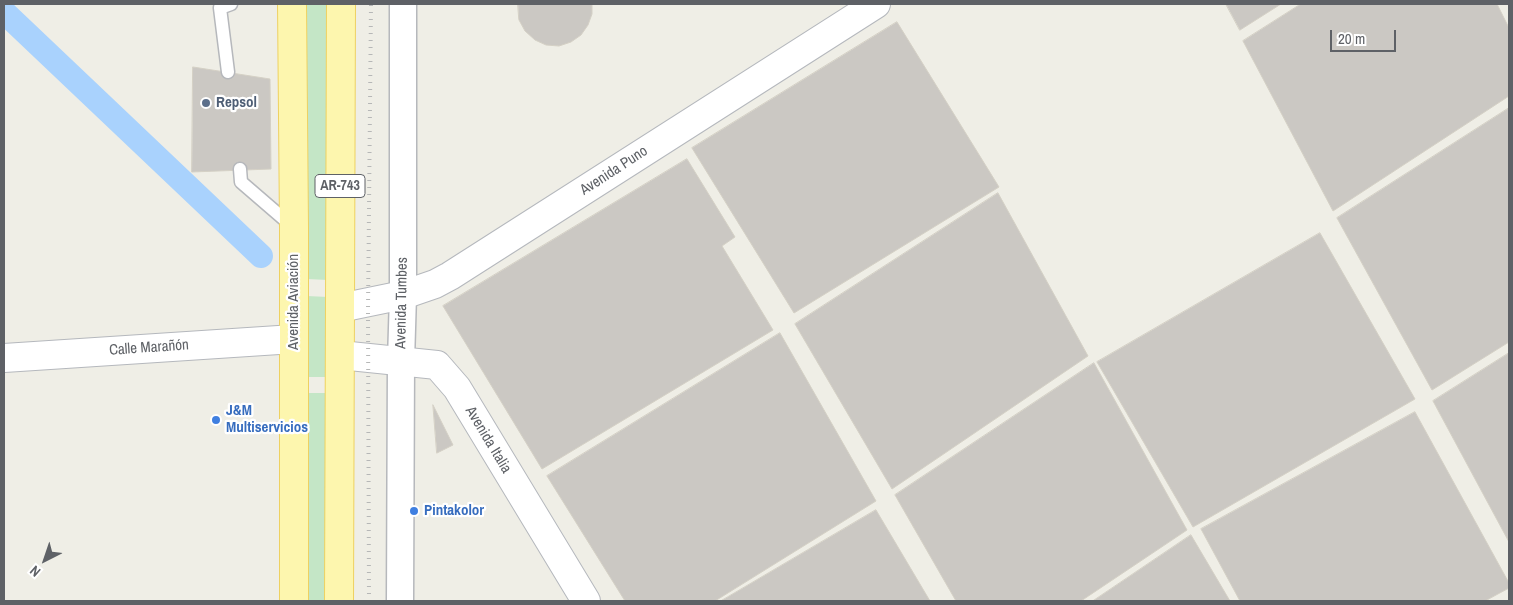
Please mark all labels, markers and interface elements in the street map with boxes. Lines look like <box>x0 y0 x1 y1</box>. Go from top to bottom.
scale bar <box>1333 20 1399 52</box>
text: 20 m <box>1338 28 1365 49</box>
place label: Repsol <box>216 94 257 112</box>
marker: Repsol <box>200 97 212 109</box>
street label: Avenida Puno <box>577 142 651 200</box>
road number: AR-743 <box>315 175 365 198</box>
street label: Avenida Aviación <box>285 254 303 350</box>
street label: Avenida Tumbes <box>392 257 412 349</box>
street label: Calle Marañón <box>108 336 190 360</box>
place label: J&M Multiservicios <box>226 402 308 437</box>
street label: Avenida Italia <box>461 403 515 477</box>
marker: J&M Multiservicios <box>210 414 222 426</box>
place label: Pintakolor <box>424 502 484 520</box>
marker: Pintakolor <box>408 505 420 517</box>
north arrow <box>20 535 70 585</box>
text: N <box>26 562 44 581</box>

